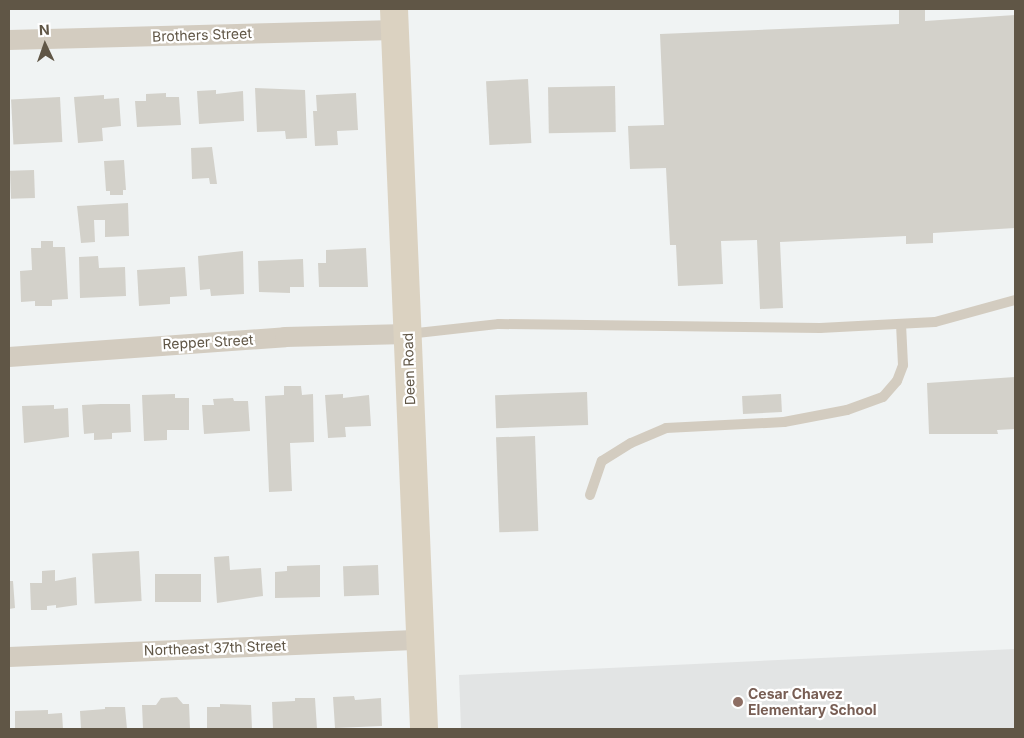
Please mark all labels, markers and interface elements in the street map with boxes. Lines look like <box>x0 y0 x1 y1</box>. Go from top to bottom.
north arrow <box>20 20 70 70</box>
text: N <box>38 21 50 38</box>
street label: Brothers Street <box>152 25 252 45</box>
street label: Repper Street <box>162 331 254 353</box>
street label: Deen Road <box>399 333 419 405</box>
street label: Northeast 37th Street <box>144 637 286 659</box>
place label: Cesar Chavez Elementary School <box>748 686 877 719</box>
marker: Cesar Chavez Elementary School <box>732 696 744 708</box>

